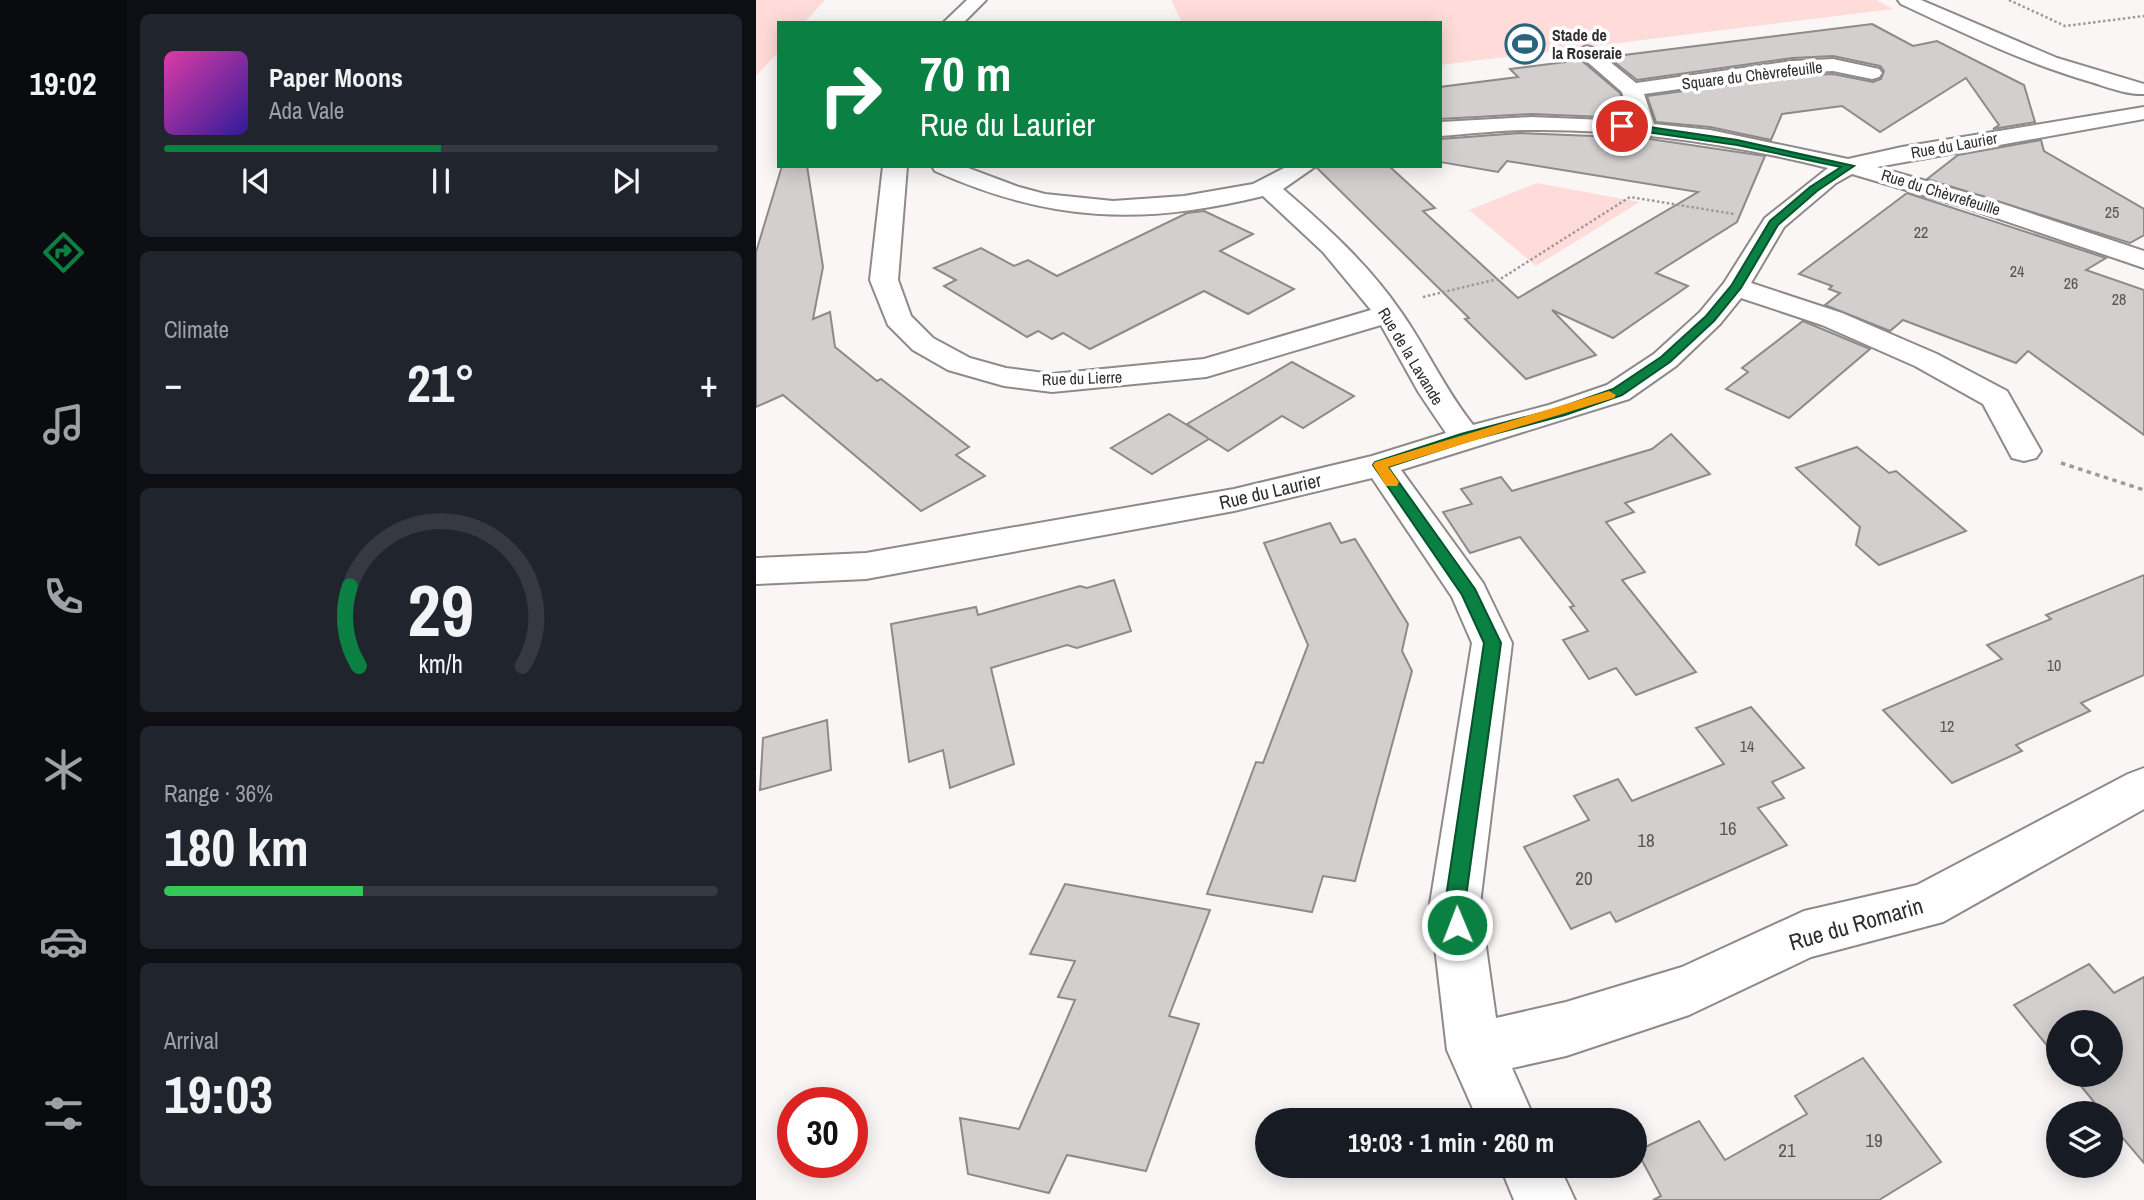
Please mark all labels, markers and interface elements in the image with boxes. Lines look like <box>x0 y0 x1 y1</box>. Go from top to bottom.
sports icon: Stade de la Roseraie <box>1504 23 1546 65</box>
place label: Stade de la Roseraie <box>1552 24 1622 64</box>
text: 70 m <box>920 40 1012 106</box>
icon: right <box>805 49 896 140</box>
street label: Square du Chèvrefeuille <box>1680 55 1824 95</box>
text: Paper Moons <box>269 60 403 95</box>
text: 19:02 <box>29 62 97 105</box>
text: Ada Vale <box>269 95 344 126</box>
pin <box>1592 96 1652 156</box>
text: Rue du Laurier <box>920 103 1095 146</box>
icon: arrive <box>1603 107 1641 145</box>
street label: Rue du Laurier <box>1909 126 2000 163</box>
icon: previous <box>237 162 275 200</box>
icon: pause <box>422 162 460 200</box>
icon: next <box>607 162 645 200</box>
street label: Rue du Chèvrefeuille <box>1879 163 2003 221</box>
house number: 25 <box>2105 201 2119 223</box>
house number: 22 <box>1914 221 1928 243</box>
icon: directions <box>39 228 88 277</box>
house number: 24 <box>2010 260 2024 282</box>
house number: 26 <box>2064 272 2078 294</box>
house number: 28 <box>2112 288 2126 310</box>
street label: Rue de la Lavande <box>1373 303 1449 409</box>
text: Climate <box>164 314 229 345</box>
text: 21° <box>407 348 475 418</box>
text: − <box>164 358 182 409</box>
text: + <box>700 358 718 409</box>
street label: Rue du Lierre <box>1042 366 1122 390</box>
icon: music <box>39 400 88 449</box>
street label: Rue du Laurier <box>1216 466 1324 515</box>
text: 29 <box>408 561 474 659</box>
icon: phone <box>39 572 88 621</box>
text: km/h <box>419 647 463 681</box>
house number: 10 <box>2047 654 2061 676</box>
house number: 12 <box>1940 715 1954 737</box>
house number: 14 <box>1740 735 1754 757</box>
icon: climate <box>39 745 88 794</box>
text: Range · 36% <box>164 778 273 809</box>
text: 180 km <box>164 812 309 882</box>
house number: 16 <box>1719 815 1737 841</box>
house number: 18 <box>1637 827 1655 853</box>
house number: 20 <box>1575 865 1593 891</box>
position arrow <box>1420 888 1494 962</box>
street label: Rue du Romarin <box>1785 890 1927 957</box>
icon: car <box>39 917 88 966</box>
map controls <box>2046 1010 2123 1178</box>
button: search <box>2046 1010 2123 1087</box>
text: Arrival <box>164 1025 219 1056</box>
text: 19:03 <box>164 1059 273 1129</box>
speed limit sign: 30 <box>777 1087 868 1178</box>
icon: filters <box>39 1089 88 1138</box>
button: layers <box>2046 1101 2123 1178</box>
text: 19:03 · 1 min · 260 m <box>1348 1125 1554 1160</box>
house number: 19 <box>1865 1127 1883 1153</box>
house number: 21 <box>1778 1137 1796 1163</box>

